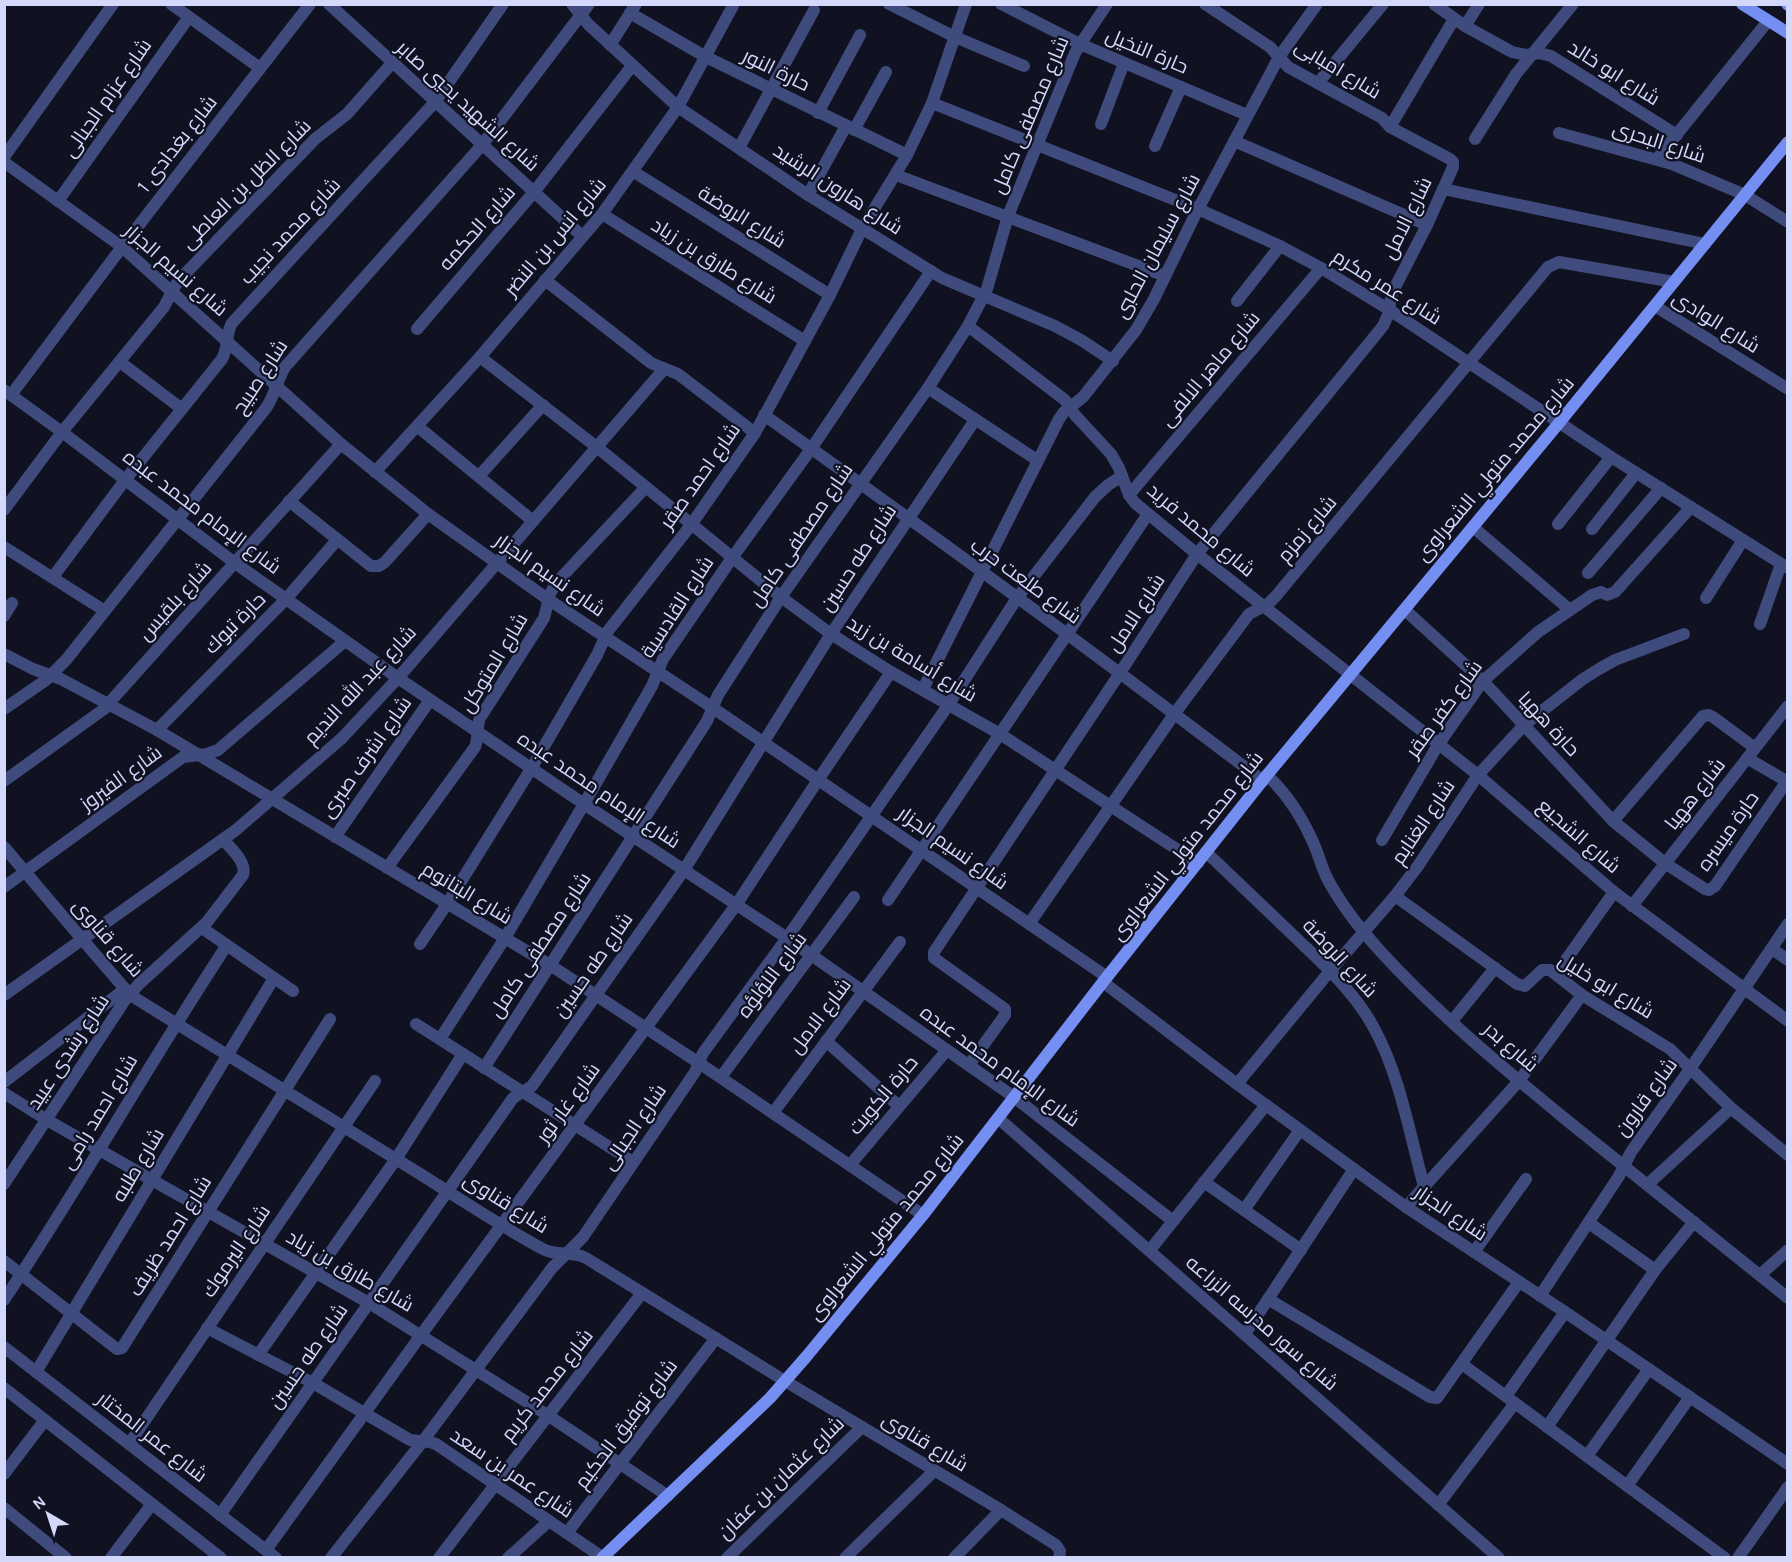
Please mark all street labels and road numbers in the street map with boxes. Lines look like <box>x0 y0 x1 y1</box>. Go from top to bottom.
street label: حارة النخيل <box>1102 23 1192 80</box>
street label: شارع مصطفى كامل <box>986 33 1075 198</box>
street label: شارع عزام الجبالى <box>58 34 158 163</box>
street label: شارع امبابى <box>1290 34 1385 105</box>
street label: شارع الشهيد يحيي صابر <box>390 35 544 178</box>
street label: شارع ابو خالد <box>1563 36 1664 112</box>
street label: حارة النور <box>738 43 814 96</box>
street label: شارع بغدادى 1 <box>132 91 224 198</box>
street label: شارع الظل بن العاطى <box>176 114 317 255</box>
street label: شارع البحرى <box>1609 116 1708 170</box>
street label: شارع هارون الرشيد <box>768 139 907 241</box>
street label: شارع سليمان الحلبى <box>1109 170 1207 323</box>
street label: شارع محمد نجيب <box>235 173 347 290</box>
street label: شارع انس بن النضر <box>498 173 613 303</box>
street label: شارع الامل <box>1377 173 1439 264</box>
street label: شارع الحكمه <box>434 181 522 276</box>
street label: شارع الروضة <box>693 181 790 255</box>
street label: شارع طارق بن زياد <box>646 213 781 310</box>
street label: شارع نسيم الجزار <box>118 218 232 323</box>
street label: شارع عمر مكرم <box>1327 244 1446 331</box>
street label: شارع الوادى <box>1667 286 1764 360</box>
street label: شارع ماهر الالفى <box>1155 307 1266 432</box>
street label: شارع صبيح <box>227 335 294 420</box>
street label: شارع محمد متولي الشعراوى <box>1411 372 1582 569</box>
street label: شارع احمد صقر <box>654 419 747 535</box>
street label: شارع الإمام محمد عبده <box>117 445 285 580</box>
street label: شارع مصطفى كامل <box>744 459 859 613</box>
street label: شارع محمد فريد <box>1141 478 1259 583</box>
street label: شارع زمزم <box>1272 491 1343 568</box>
street label: شارع طه حسين <box>815 500 903 617</box>
street label: شارع نسيم الجزار <box>488 528 610 623</box>
street label: شارع طلعت حرب <box>965 533 1086 630</box>
street label: شارع القادسية <box>636 552 720 663</box>
street label: شارع بلقيس <box>133 557 218 647</box>
street label: شارع الامل <box>1102 570 1171 657</box>
street label: حارة تبوك <box>200 588 270 658</box>
street label: شارع المتوكل <box>455 609 534 718</box>
street label: شارع أسامة بن زيد <box>842 610 982 709</box>
street label: شارع عبد الله النديم <box>298 620 422 750</box>
street label: شارع كفر صقر <box>1400 656 1489 764</box>
street label: حارة ههيا <box>1513 687 1585 762</box>
street label: شارع اشرف صبرى <box>316 692 418 823</box>
street label: شارع الإمام محمد عبده <box>512 727 685 855</box>
street label: شارع الفيروز <box>75 741 167 817</box>
street label: شارع محمد متولي الشعراوى <box>1106 747 1271 948</box>
street label: شارع ههيا <box>1660 754 1732 836</box>
street label: شارع الغنايم <box>1386 775 1461 870</box>
street label: حارة ميسره <box>1692 787 1764 875</box>
street label: شارع الشجيع <box>1532 794 1625 880</box>
street label: شارع نسيم الجزار <box>891 801 1013 896</box>
street label: شارع البتانوم <box>417 857 516 931</box>
street label: شارع مصطفى كامل <box>484 868 597 1023</box>
street label: شارع قناوى <box>66 894 148 983</box>
street label: شارع طه حسين <box>548 908 639 1023</box>
street label: شارع الروضة <box>1296 914 1382 1003</box>
street label: شارع اللؤلؤه <box>732 928 813 1023</box>
street label: شارع ابو خليل <box>1553 948 1658 1025</box>
street label: شارع الامل <box>784 974 857 1059</box>
street label: شارع رشدى عبيد <box>22 990 116 1115</box>
street label: شارع الإمام محمد عبده <box>915 1000 1084 1133</box>
street label: شارع بدر <box>1477 1016 1543 1078</box>
street label: شارع احمد رامى <box>56 1050 144 1175</box>
street label: حارة الكويت <box>843 1051 923 1139</box>
street label: شارع قارون <box>1610 1053 1684 1142</box>
street label: شارع غار ثور <box>531 1058 606 1150</box>
street label: شارع الجبالى <box>597 1080 673 1175</box>
street label: شارع طلبه <box>107 1124 171 1207</box>
street label: شارع محمد متولي الشعراوى <box>804 1129 972 1328</box>
street label: شارع قناوى <box>458 1168 553 1240</box>
street label: شارع احمد ظريف <box>124 1171 218 1302</box>
street label: شارع الجزار <box>1408 1180 1492 1247</box>
street label: شارع اليرموك <box>197 1200 277 1303</box>
street label: شارع طارق بن زياد <box>281 1225 418 1319</box>
street label: شارع سور مدرسه الزراعه <box>1180 1251 1343 1397</box>
street label: شارع طه حسين <box>263 1299 354 1414</box>
street label: شارع محمد كريم <box>496 1324 599 1447</box>
street label: شارع توفيق الحكيم <box>570 1355 684 1495</box>
street label: شارع عمر المختار <box>90 1386 212 1489</box>
street label: شارع قناوى <box>877 1407 972 1478</box>
street label: شارع عثمان بن عفان <box>713 1412 850 1546</box>
street label: شارع عمر بن سعد <box>445 1423 578 1524</box>

